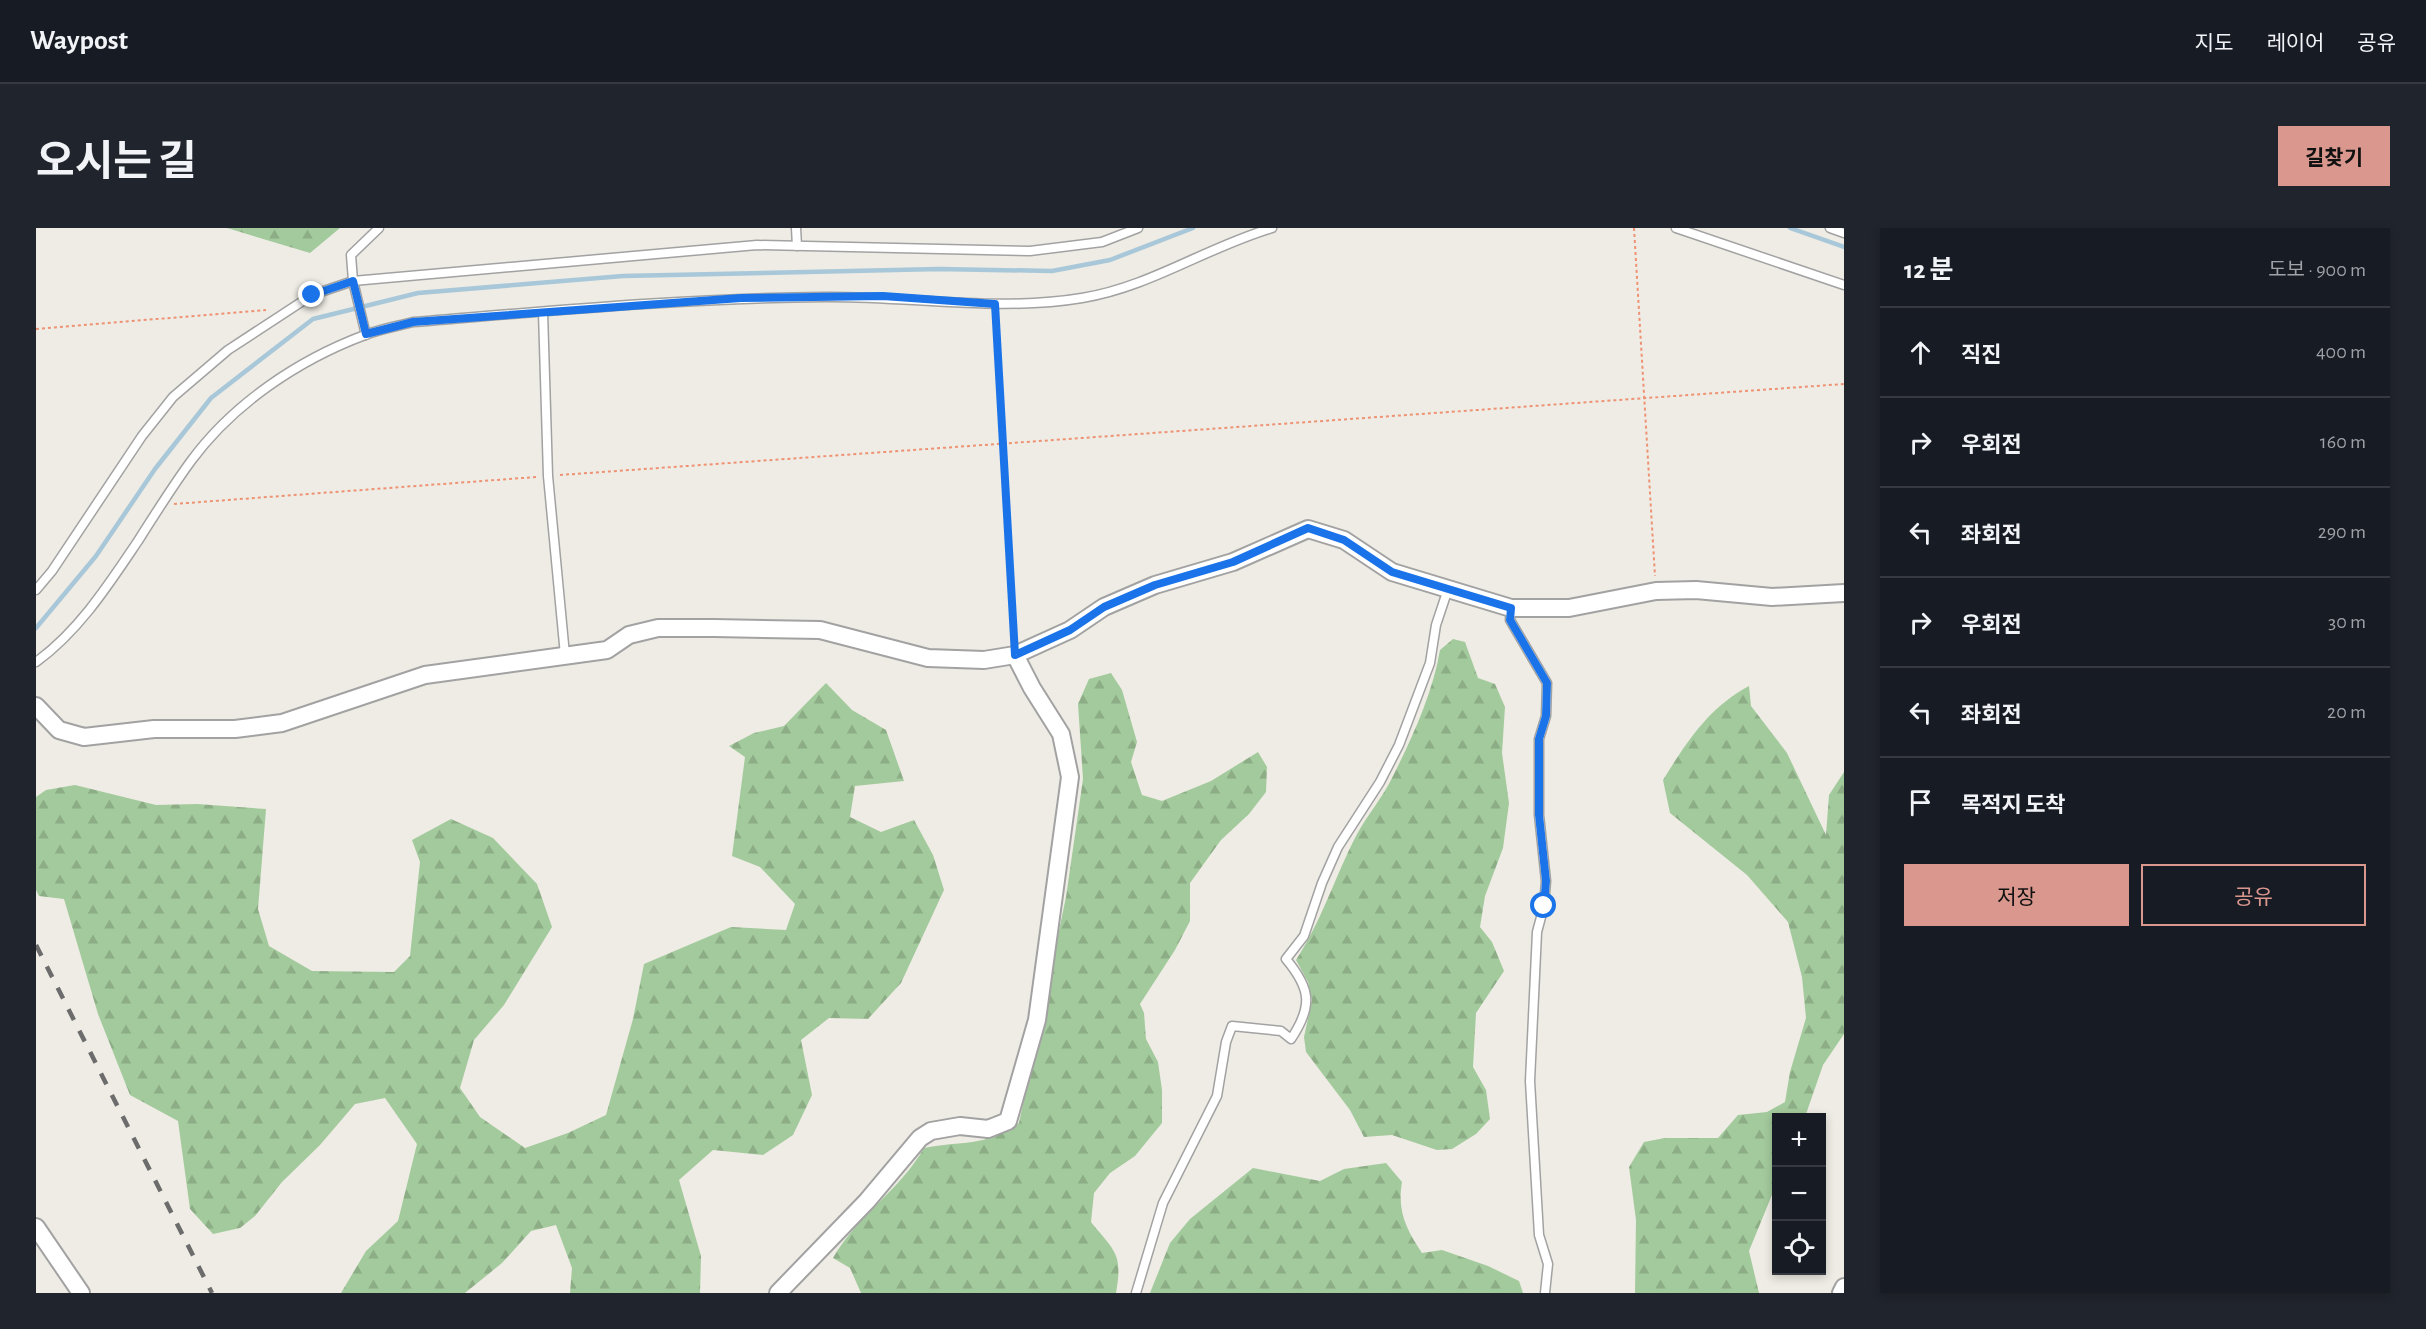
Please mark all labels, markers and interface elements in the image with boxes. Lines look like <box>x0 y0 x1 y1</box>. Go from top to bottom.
text: Waypost <box>30 27 128 55</box>
text: 지도 <box>2195 33 2233 54</box>
text: 레이어 <box>2266 33 2324 54</box>
text: 공유 <box>2357 33 2396 54</box>
button: 길찾기 <box>2278 126 2390 186</box>
text: 오시는 길 <box>36 141 197 183</box>
text: 12 분 <box>1904 257 1953 283</box>
text: 도보 · 900 m <box>2268 260 2366 280</box>
route end <box>298 281 324 307</box>
icon: ahead <box>1904 336 1937 369</box>
text: 400 m <box>2316 342 2366 362</box>
text: 직진 <box>1961 344 2001 366</box>
icon: right <box>1904 426 1937 459</box>
text: 160 m <box>2320 432 2366 452</box>
text: 우회전 <box>1961 434 2022 456</box>
icon: left <box>1904 516 1937 549</box>
text: 290 m <box>2318 522 2366 542</box>
text: 좌회전 <box>1961 524 2022 546</box>
icon: right <box>1904 606 1937 639</box>
text: 30 m <box>2328 612 2366 632</box>
text: 우회전 <box>1961 614 2022 636</box>
icon: left <box>1904 696 1937 729</box>
text: 20 m <box>2327 702 2366 722</box>
text: 좌회전 <box>1961 704 2022 726</box>
icon: arrive <box>1904 786 1937 819</box>
text: 목적지 도착 <box>1961 794 2066 816</box>
button: 저장 <box>1904 864 2129 926</box>
button: 공유 <box>2141 864 2366 926</box>
route start <box>1530 892 1556 918</box>
map controls <box>1772 1113 1826 1275</box>
button: + <box>1772 1113 1826 1167</box>
button: − <box>1772 1167 1826 1221</box>
button: locate <box>1772 1221 1826 1275</box>

